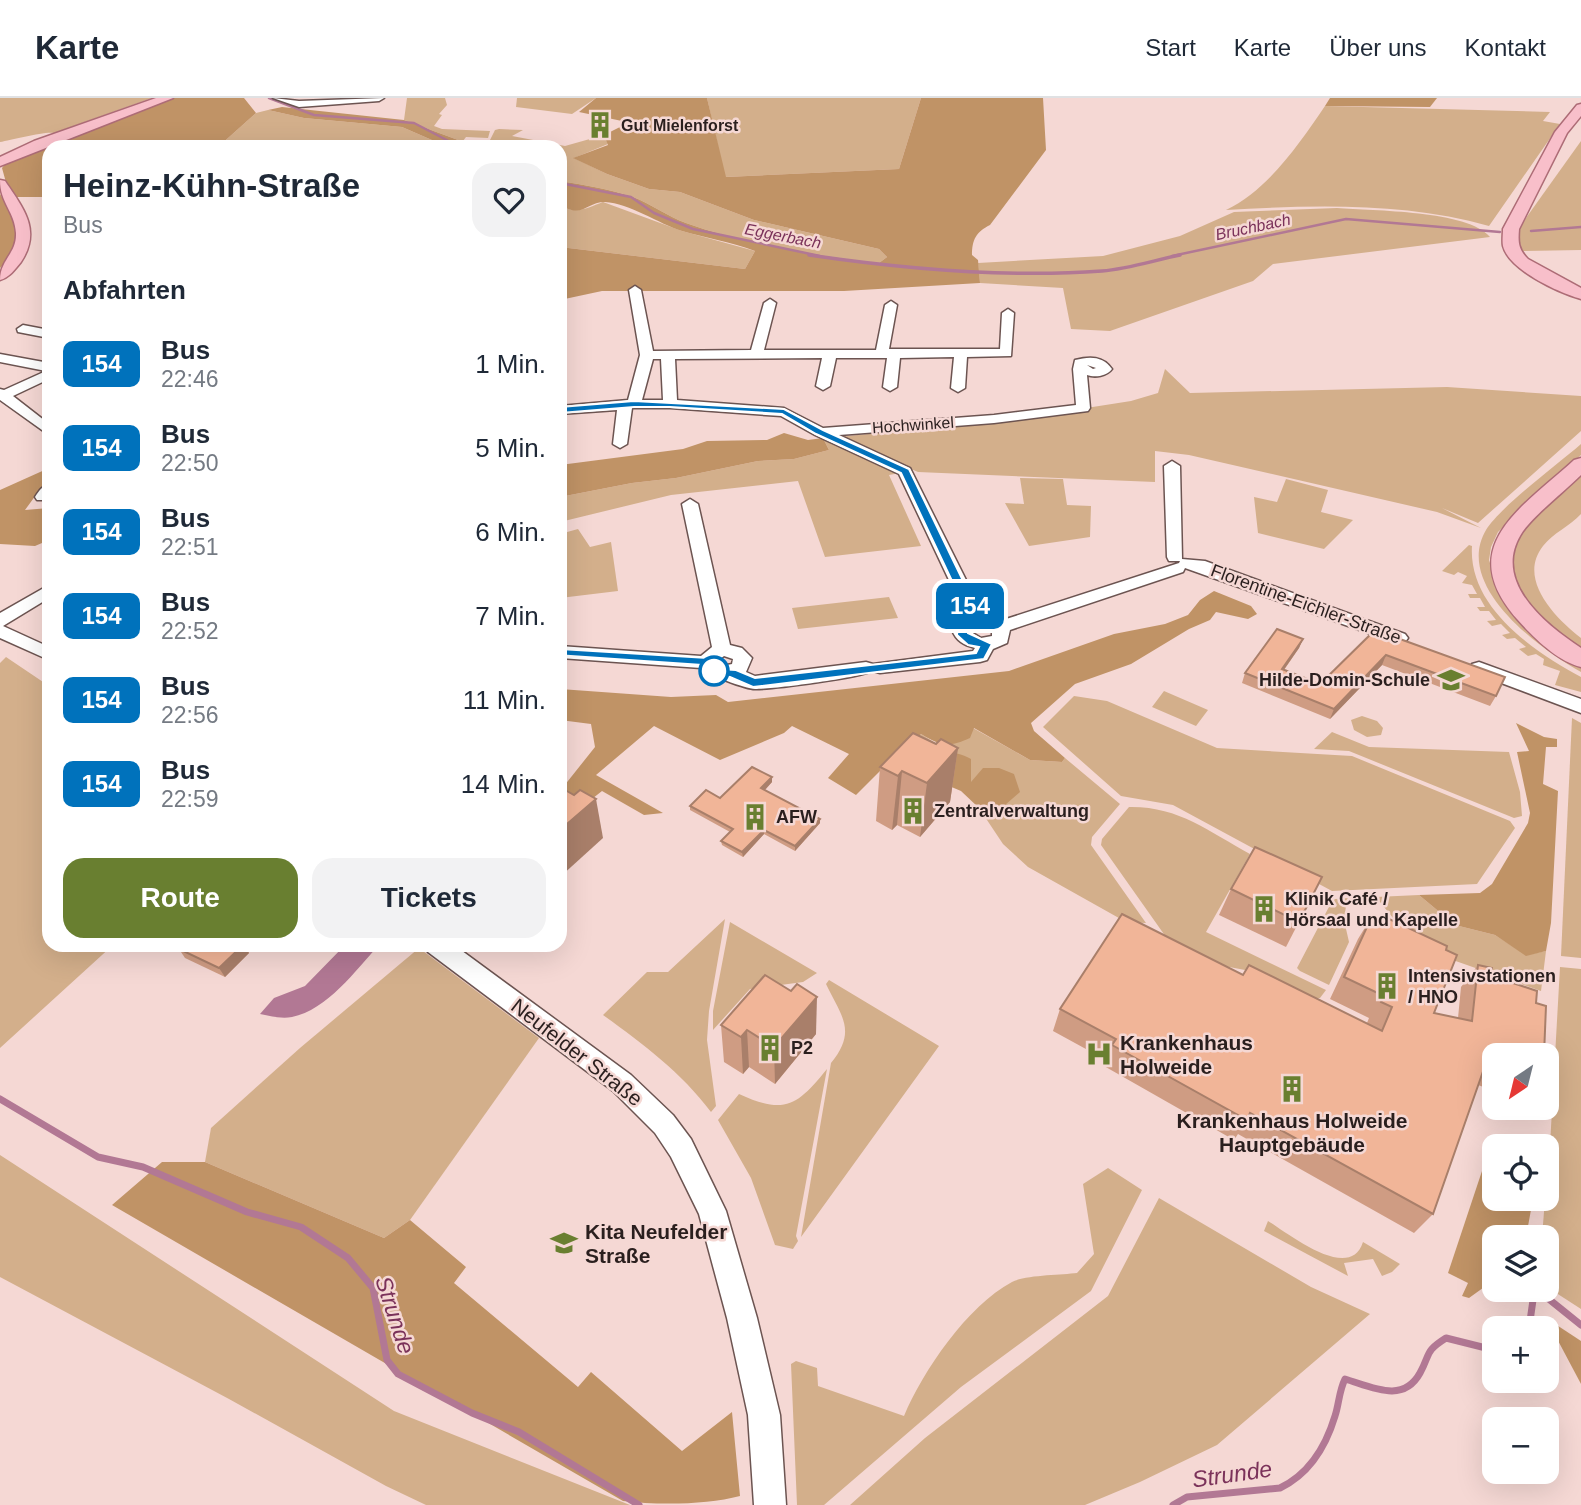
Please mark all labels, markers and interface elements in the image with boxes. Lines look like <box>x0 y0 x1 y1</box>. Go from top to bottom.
text: Karte <box>35 29 119 66</box>
text: Start <box>1145 34 1196 61</box>
text: Karte <box>1234 34 1291 61</box>
text: Über uns <box>1329 34 1427 61</box>
text: Kontakt <box>1465 34 1546 61</box>
building icon: Gut Mielenforst <box>585 110 615 140</box>
place label: Gut Mielenforst <box>621 117 739 134</box>
button: heart <box>472 163 546 237</box>
text: Heinz-Kühn-Straße <box>63 167 360 204</box>
water label: Bruchbach <box>1214 211 1292 243</box>
text: Bus <box>63 212 103 238</box>
water label: Eggerbach <box>743 220 823 252</box>
text: Abfahrten <box>63 275 186 305</box>
text: Bus <box>161 335 210 365</box>
text: 1 Min. <box>475 349 546 379</box>
text: 154 <box>81 350 122 377</box>
text: 22:46 <box>161 366 219 392</box>
street label: Hochwinkel <box>872 414 954 436</box>
text: Bus <box>161 419 210 449</box>
text: 5 Min. <box>475 433 546 463</box>
text: 154 <box>81 434 122 461</box>
text: 22:50 <box>161 450 219 476</box>
text: Bus <box>161 503 210 533</box>
text: 6 Min. <box>475 517 546 547</box>
text: 154 <box>81 518 122 545</box>
text: 22:51 <box>161 534 219 560</box>
street label: Florentine-Eichler-Straße <box>1208 560 1404 648</box>
line badge: 154 <box>930 583 1010 629</box>
text: Bus <box>161 587 210 617</box>
text: 154 <box>950 592 990 619</box>
text: 7 Min. <box>475 601 546 631</box>
text: 154 <box>81 602 122 629</box>
text: 22:52 <box>161 618 219 644</box>
unlabelled marker <box>699 656 729 686</box>
school or university icon: Hilde-Domin-Schule <box>1436 665 1466 695</box>
place label: Hilde-Domin-Schule <box>1259 670 1430 690</box>
text: Bus <box>161 671 210 701</box>
text: 11 Min. <box>463 685 546 715</box>
text: 154 <box>81 686 122 713</box>
text: 22:56 <box>161 702 219 728</box>
text: Bus <box>161 755 210 785</box>
text: 14 Min. <box>461 769 546 799</box>
text: 154 <box>81 770 122 797</box>
text: 22:59 <box>161 786 219 812</box>
building icon: Zentralverwaltung <box>898 796 928 826</box>
place label: Zentralverwaltung <box>934 801 1089 821</box>
building icon: AFW <box>740 802 770 832</box>
place label: AFW <box>776 807 817 827</box>
button: Route <box>63 858 298 938</box>
button: Tickets <box>312 858 546 938</box>
place label: Klinik Café / Hörsaal und Kapelle <box>1285 889 1458 930</box>
building icon: Klinik Café / Hörsaal und Kapelle <box>1249 894 1279 924</box>
place label: Intensivstationen / HNO <box>1408 966 1556 1007</box>
building icon: Intensivstationen / HNO <box>1372 971 1402 1001</box>
street label: Neufelder Straße <box>507 994 647 1110</box>
place label: Krankenhaus Holweide <box>1120 1031 1253 1078</box>
building icon: P2 <box>755 1033 785 1063</box>
place label: P2 <box>791 1038 813 1058</box>
hospital icon: Krankenhaus Holweide <box>1084 1039 1114 1069</box>
north arrow <box>1482 1043 1559 1120</box>
map controls <box>1482 1043 1559 1484</box>
building icon: Krankenhaus Holweide Hauptgebäude <box>1277 1074 1307 1104</box>
place label: Krankenhaus Holweide Hauptgebäude <box>1176 1109 1408 1156</box>
button: locate <box>1482 1134 1559 1211</box>
place label: Kita Neufelder Straße <box>585 1220 727 1267</box>
button: layers <box>1482 1225 1559 1302</box>
school or university icon: Kita Neufelder Straße <box>549 1228 579 1258</box>
water label: Strunde <box>370 1273 420 1357</box>
button: + <box>1482 1316 1559 1393</box>
button: − <box>1482 1407 1559 1484</box>
water label: Strunde <box>1190 1456 1274 1492</box>

